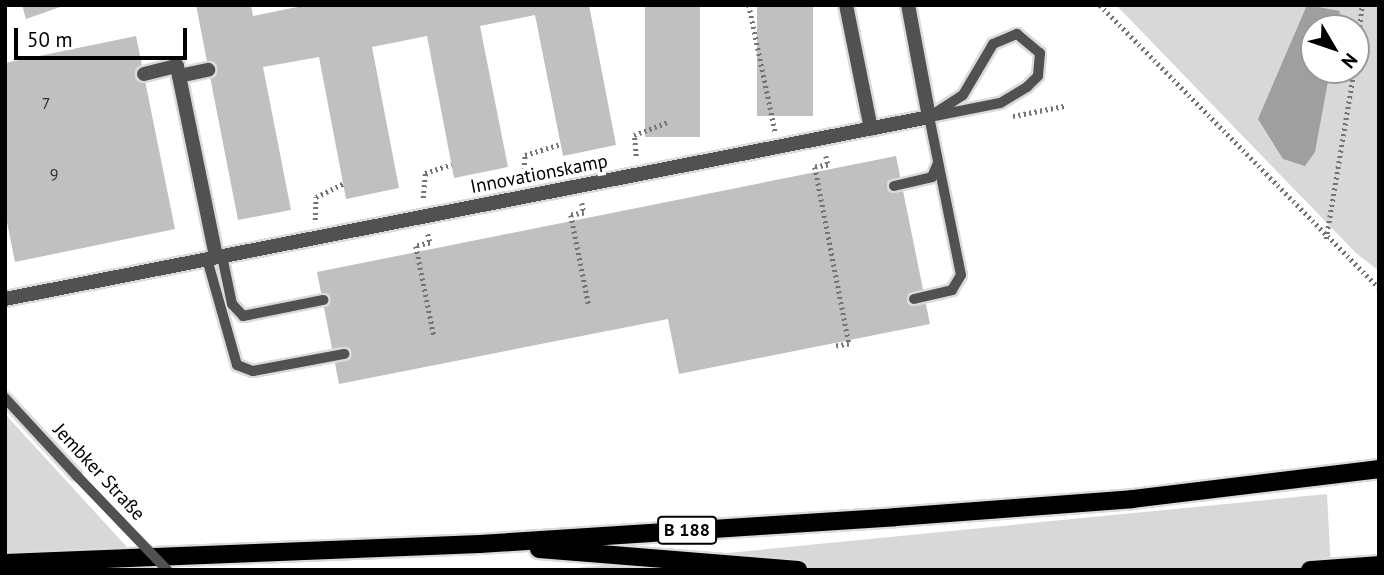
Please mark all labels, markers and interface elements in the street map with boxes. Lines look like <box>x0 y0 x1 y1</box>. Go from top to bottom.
scale bar <box>18 14 191 58</box>
north arrow <box>1300 14 1370 84</box>
text: 50 m <box>27 26 73 53</box>
text: N <box>1337 49 1363 73</box>
house number: 7 <box>42 93 50 113</box>
street label: Innovationskamp <box>469 150 609 198</box>
house number: 9 <box>50 164 58 184</box>
street label: Jembker Straße <box>48 419 150 525</box>
road number: B 188 <box>656 516 718 544</box>

